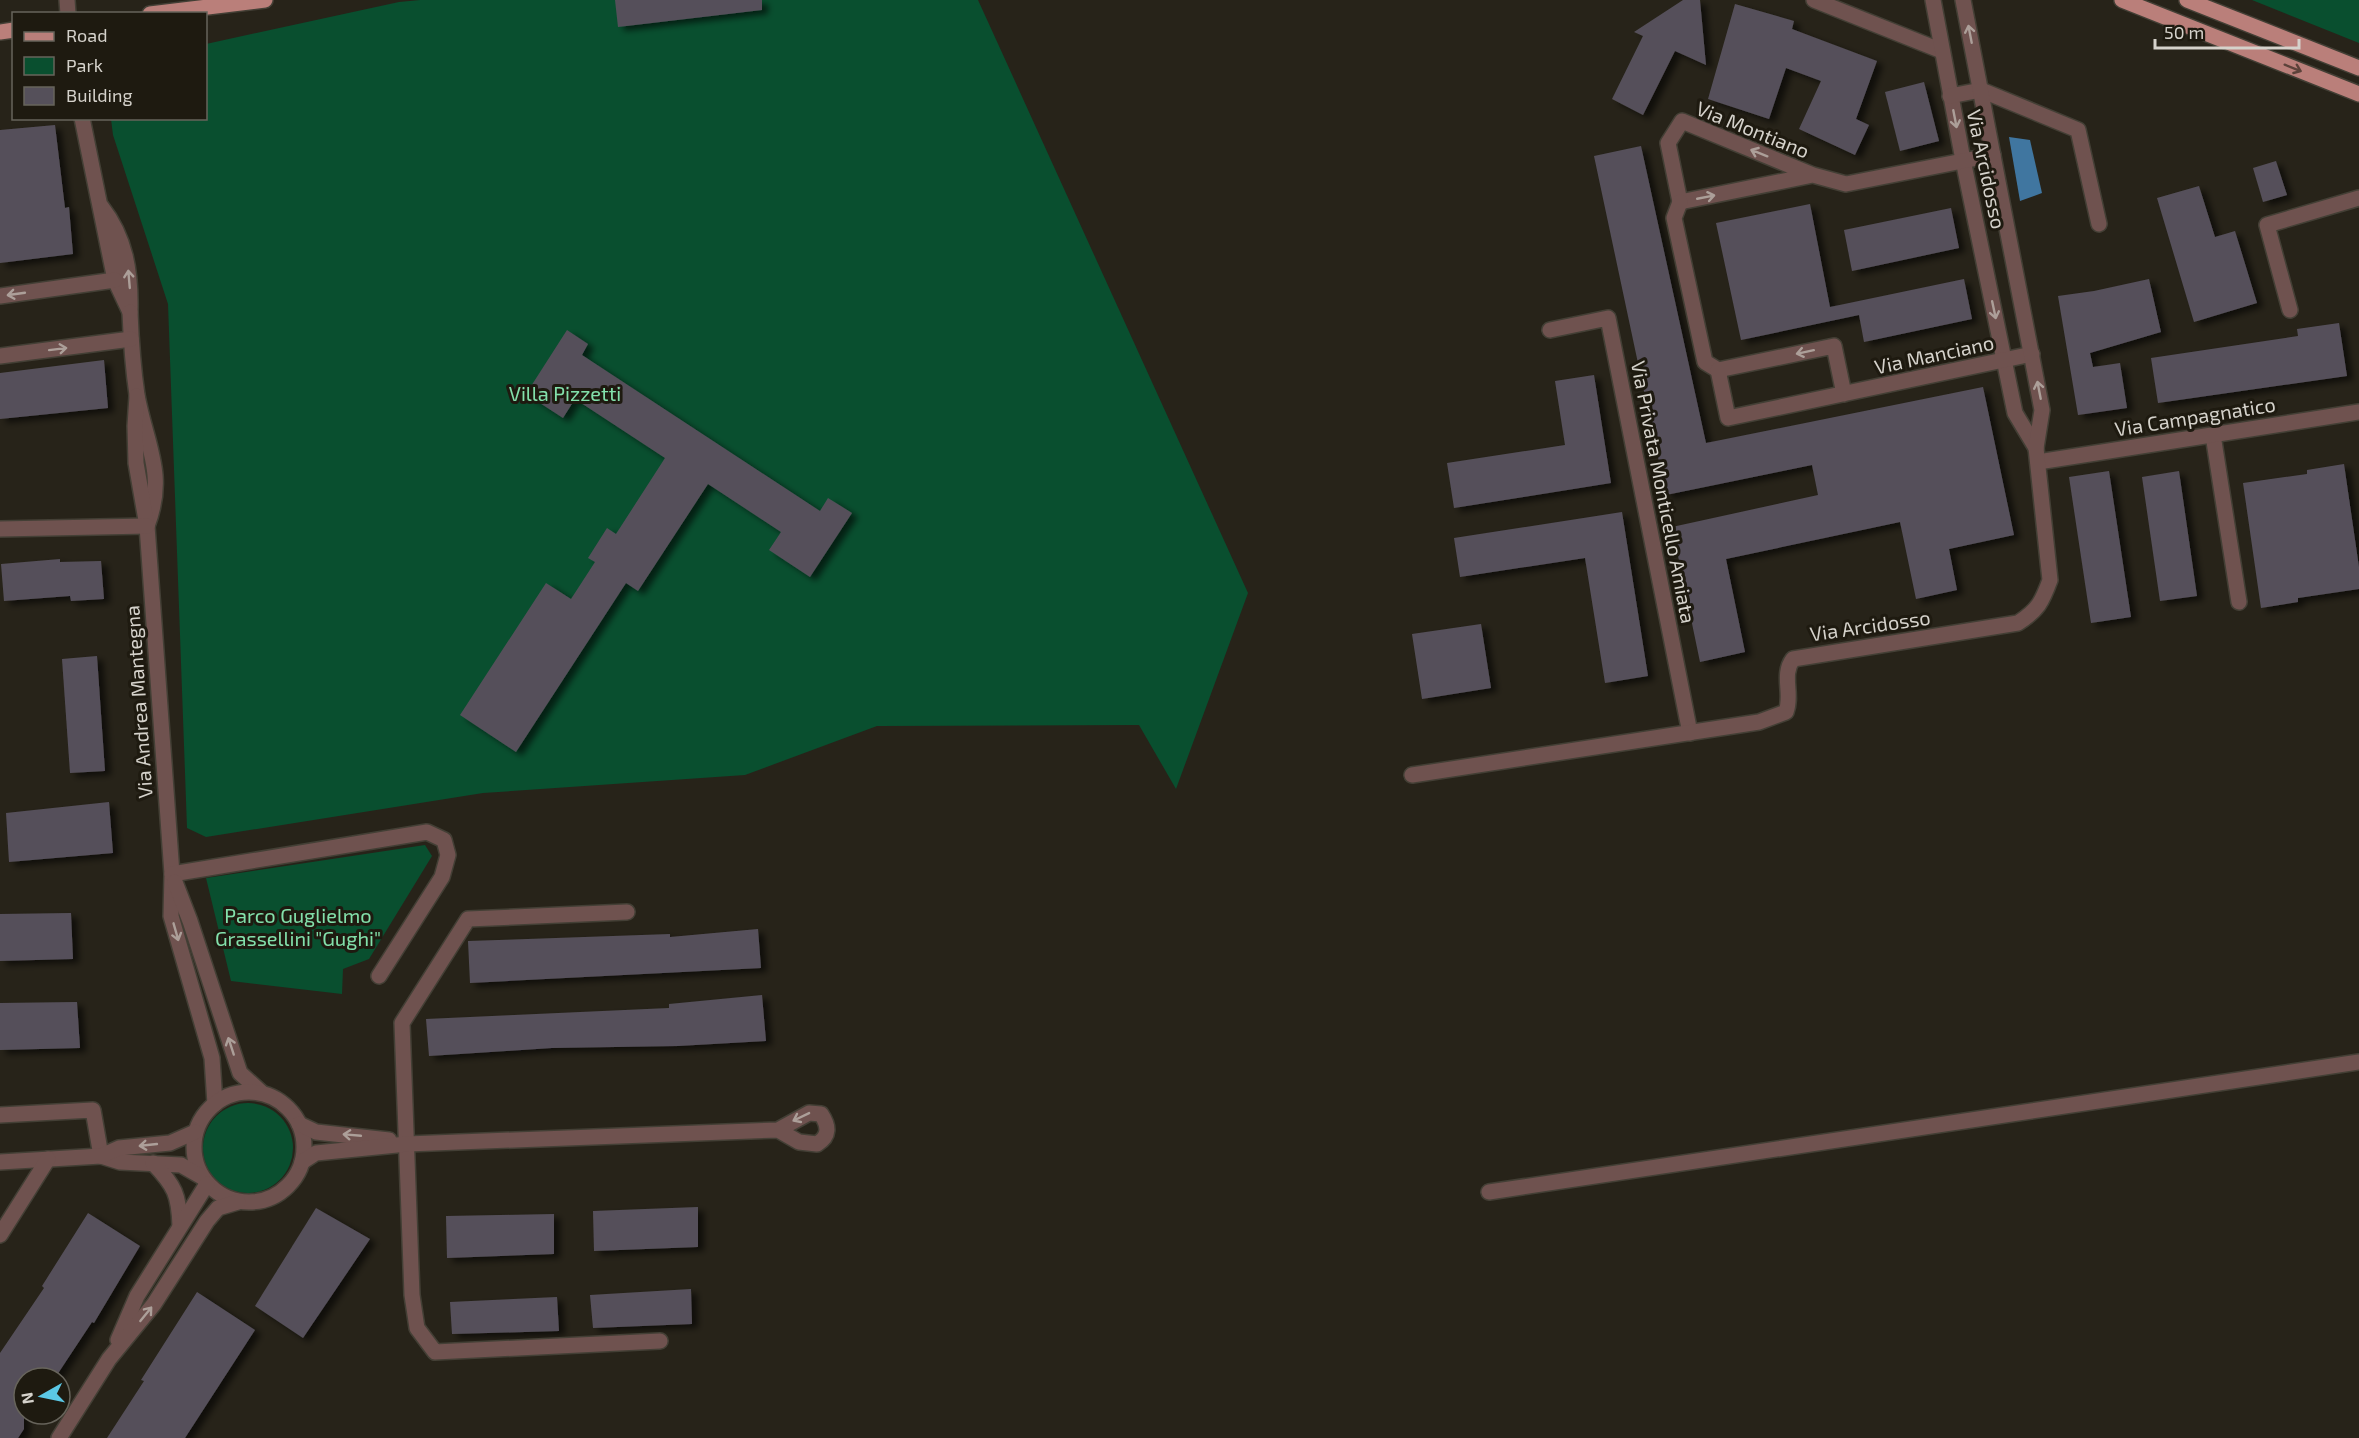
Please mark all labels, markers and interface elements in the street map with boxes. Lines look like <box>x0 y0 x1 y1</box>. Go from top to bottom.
legend <box>12 12 207 120</box>
scale bar <box>2155 12 2299 50</box>
text: 50 m <box>2164 21 2204 43</box>
text: Road <box>66 24 107 46</box>
one-way arrow <box>1964 25 1975 44</box>
text: Park <box>66 54 103 76</box>
one-way arrow <box>2283 63 2302 74</box>
text: Building <box>66 84 133 106</box>
street label: Via Montiano <box>1693 95 1813 163</box>
street label: Via Arcidosso <box>1963 107 2011 231</box>
one-way arrow <box>1950 109 1961 129</box>
one-way arrow <box>1750 147 1769 158</box>
one-way arrow <box>1696 191 1715 202</box>
one-way arrow <box>123 270 134 290</box>
one-way arrow <box>7 289 26 300</box>
one-way arrow <box>1989 301 2001 320</box>
street label: Via Manciano <box>1872 330 1996 378</box>
one-way arrow <box>48 343 67 354</box>
one-way arrow <box>1795 347 1815 358</box>
street label: Via Privata Monticello Amiata <box>1627 359 1701 625</box>
park label: Villa Pizzetti <box>509 381 621 405</box>
one-way arrow <box>2033 381 2044 401</box>
street label: Via Campagnatico <box>2113 391 2277 441</box>
street label: Via Andrea Mantegna <box>119 604 157 800</box>
street label: Via Arcidosso <box>1808 605 1932 645</box>
park label: Parco Guglielmo Grassellini "Gughi" <box>215 903 381 950</box>
one-way arrow <box>171 922 182 941</box>
one-way arrow <box>225 1037 236 1056</box>
one-way arrow <box>792 1112 810 1124</box>
one-way arrow <box>343 1129 362 1140</box>
one-way arrow <box>139 1140 159 1151</box>
one-way arrow <box>139 1306 152 1322</box>
north arrow <box>12 1366 72 1426</box>
text: N <box>16 1391 37 1406</box>

